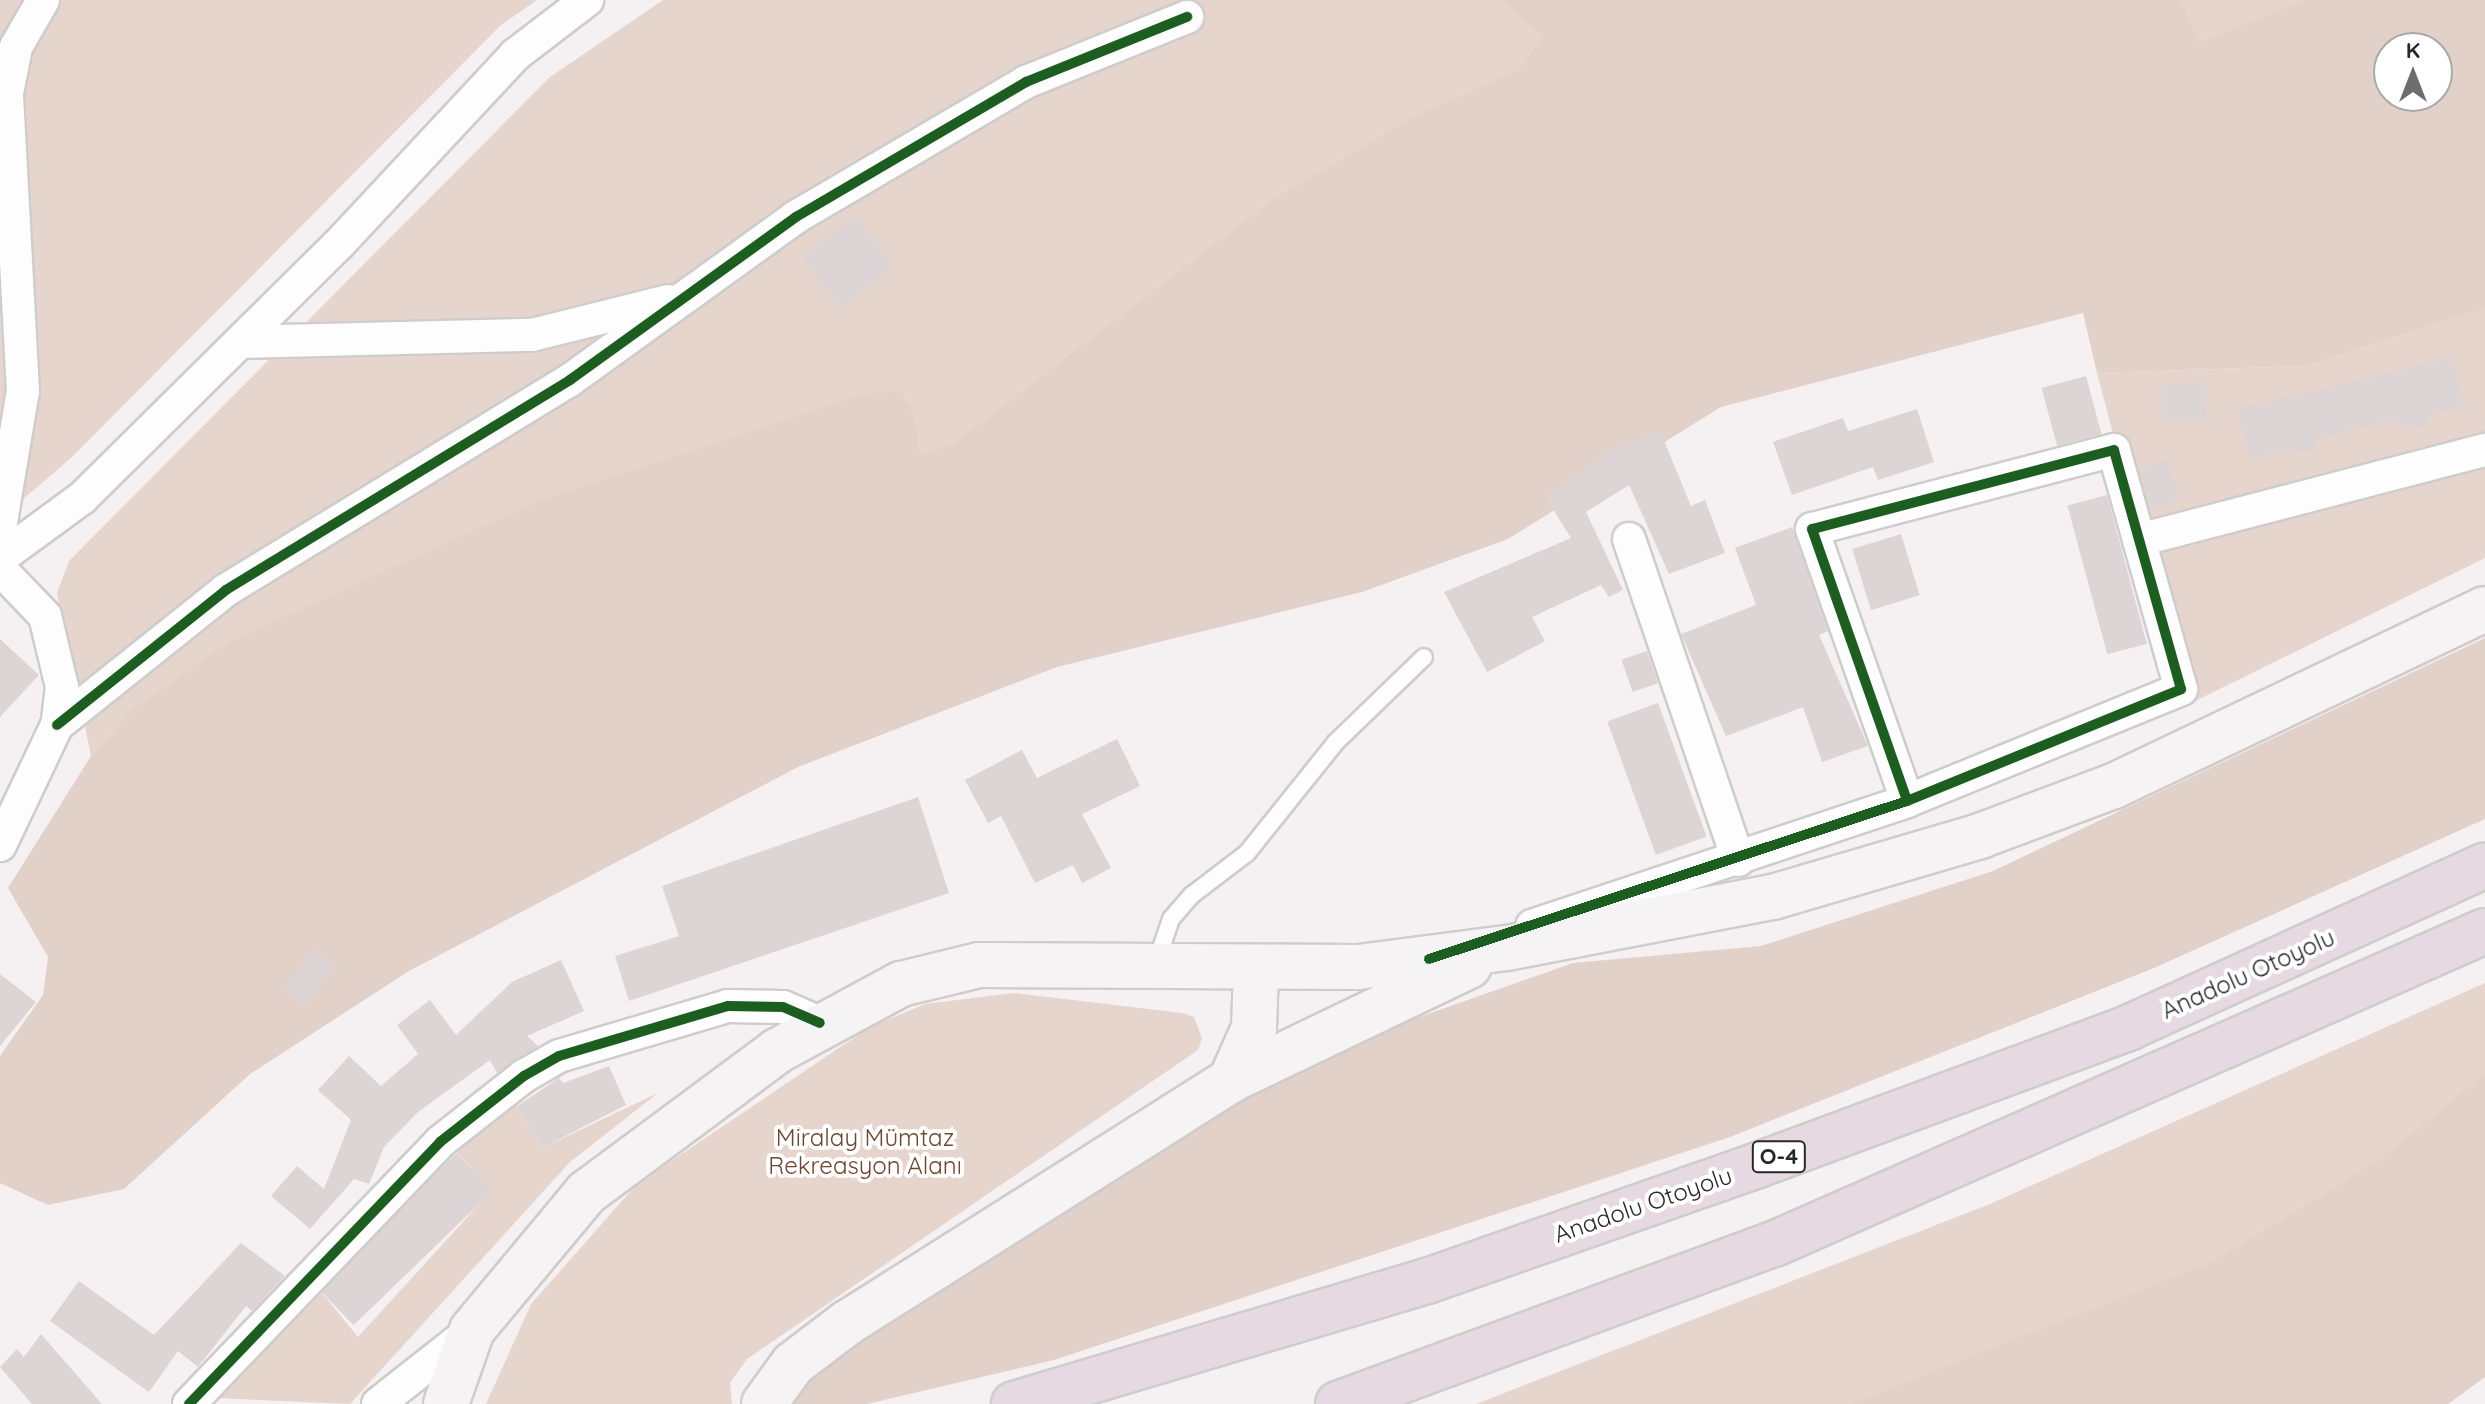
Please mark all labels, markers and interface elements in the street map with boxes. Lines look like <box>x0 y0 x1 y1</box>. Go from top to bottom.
north arrow <box>2373 32 2453 112</box>
text: K <box>2406 36 2420 64</box>
street label: Anadolu Otoyolu <box>2157 923 2339 1025</box>
park label: Miralay Mümtaz Rekreasyon Alanı <box>768 1124 962 1180</box>
road number: O-4 <box>1751 1139 1807 1175</box>
street label: Anadolu Otoyolu <box>1550 1161 1736 1249</box>

